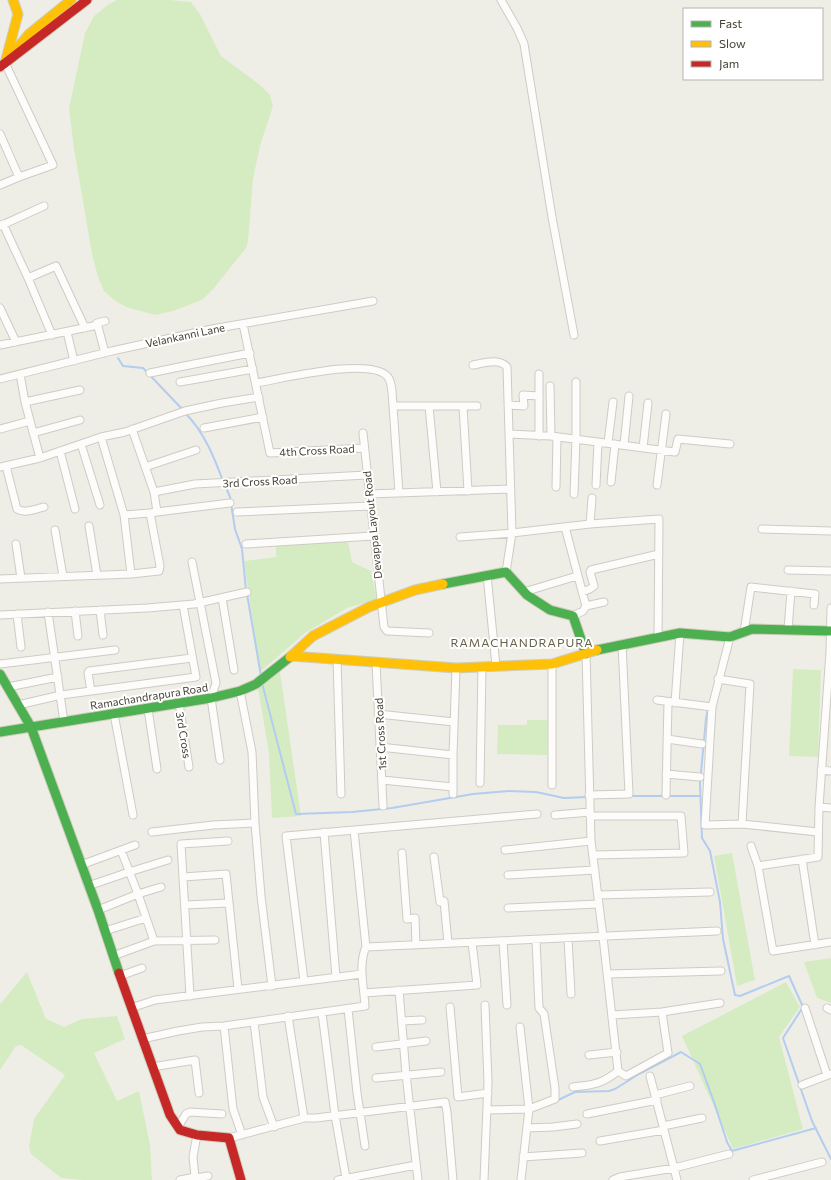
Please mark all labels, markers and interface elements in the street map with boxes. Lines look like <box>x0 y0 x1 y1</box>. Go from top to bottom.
legend <box>683 8 823 80</box>
text: Fast <box>719 16 742 30</box>
text: Slow <box>719 36 746 50</box>
text: Jam <box>719 56 739 71</box>
street label: Velankanni Lane <box>144 320 226 350</box>
street label: 4th Cross Road <box>279 442 355 458</box>
street label: Devappa Layout Road <box>360 470 384 580</box>
street label: 3rd Cross Road <box>222 473 298 489</box>
district label: RAMACHANDRAPURA <box>450 635 594 649</box>
street label: Ramachandrapura Road <box>89 680 209 712</box>
street label: 1st Cross Road <box>372 698 388 770</box>
street label: 3rd Cross <box>174 711 194 759</box>

